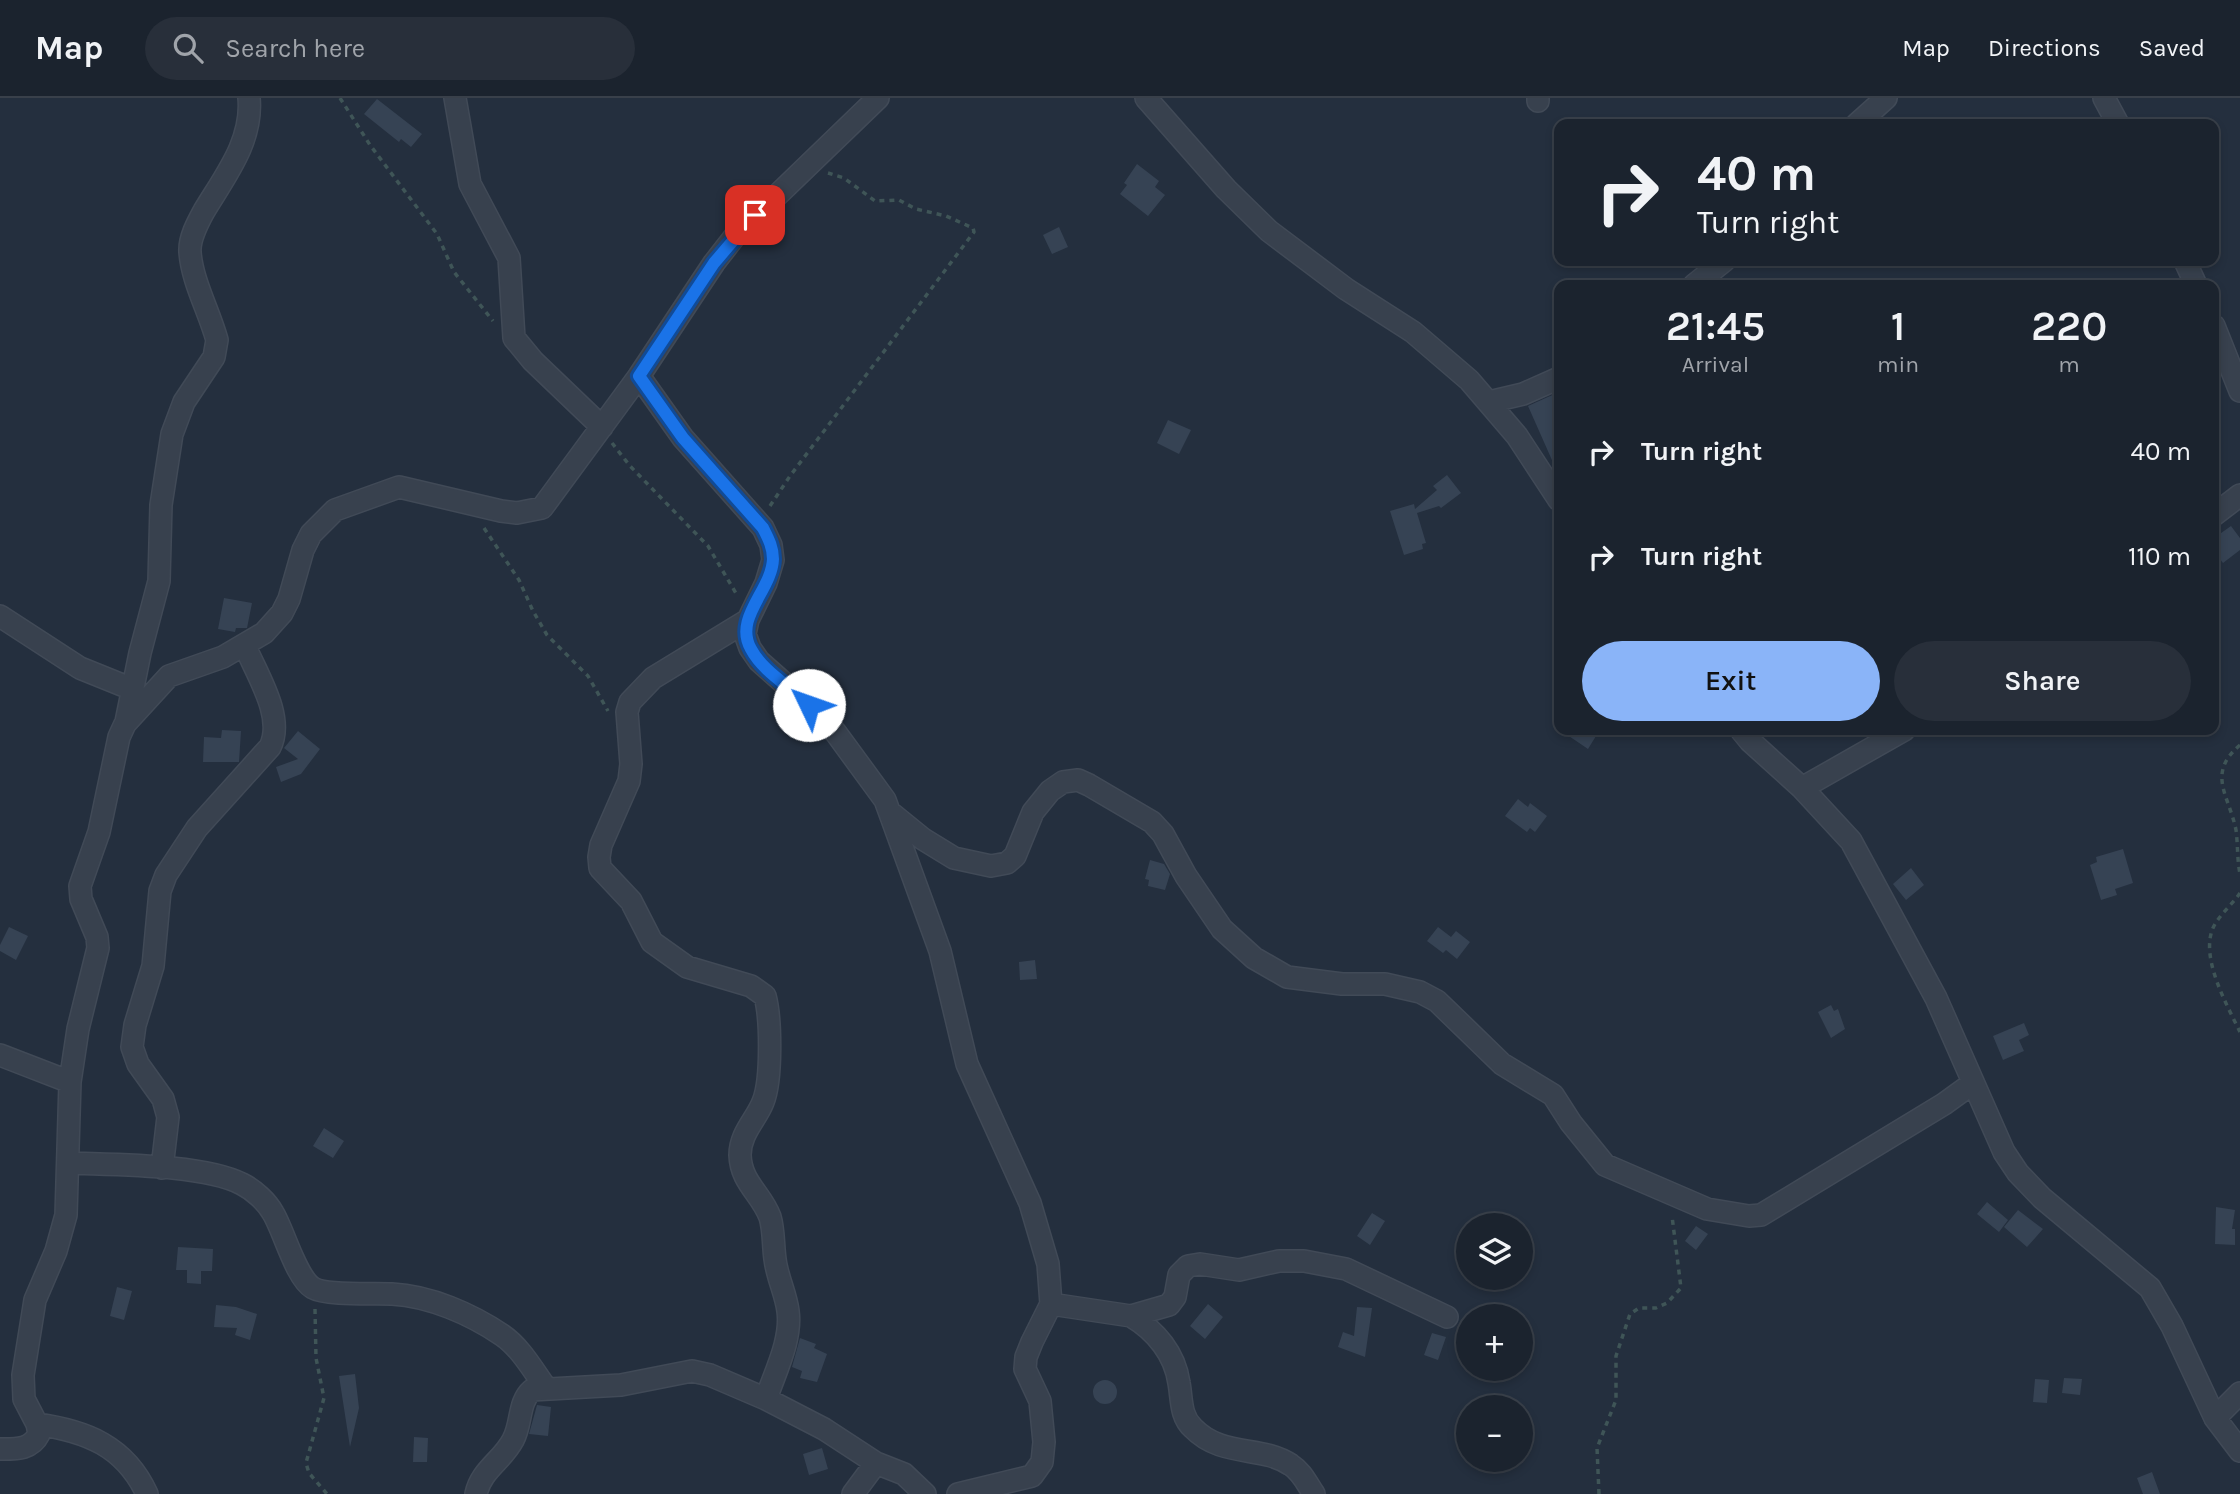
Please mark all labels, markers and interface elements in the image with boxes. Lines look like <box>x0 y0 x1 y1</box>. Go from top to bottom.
search box <box>145 17 635 80</box>
text: Map <box>35 29 103 67</box>
icon: search <box>169 29 207 67</box>
text: Search here <box>225 33 365 64</box>
text: Map <box>1902 34 1950 62</box>
text: Directions <box>1988 34 2101 62</box>
text: Saved <box>2139 34 2205 62</box>
text: 40 m <box>1697 145 1816 202</box>
icon: right <box>1582 147 1673 238</box>
pin <box>725 185 785 245</box>
icon: arrive <box>736 196 774 234</box>
text: Turn right <box>1697 204 1839 241</box>
text: 21:45 <box>1666 301 1765 351</box>
text: 1 <box>1891 301 1905 351</box>
text: 220 <box>2031 301 2107 351</box>
text: Arrival <box>1682 351 1749 378</box>
text: min <box>1877 351 1919 378</box>
text: m <box>2058 351 2080 378</box>
icon: right <box>1582 433 1620 471</box>
text: Turn right <box>1641 436 1762 467</box>
text: 40 m <box>2131 436 2191 467</box>
icon: right <box>1582 538 1620 576</box>
text: Turn right <box>1641 541 1762 572</box>
text: 110 m <box>2128 541 2191 572</box>
button: Exit <box>1582 641 1880 721</box>
button: Share <box>1894 641 2191 721</box>
position arrow <box>772 668 846 742</box>
map controls <box>1456 1213 1533 1472</box>
button: layers <box>1456 1213 1533 1290</box>
button: + <box>1456 1304 1533 1381</box>
button: − <box>1456 1395 1533 1472</box>

